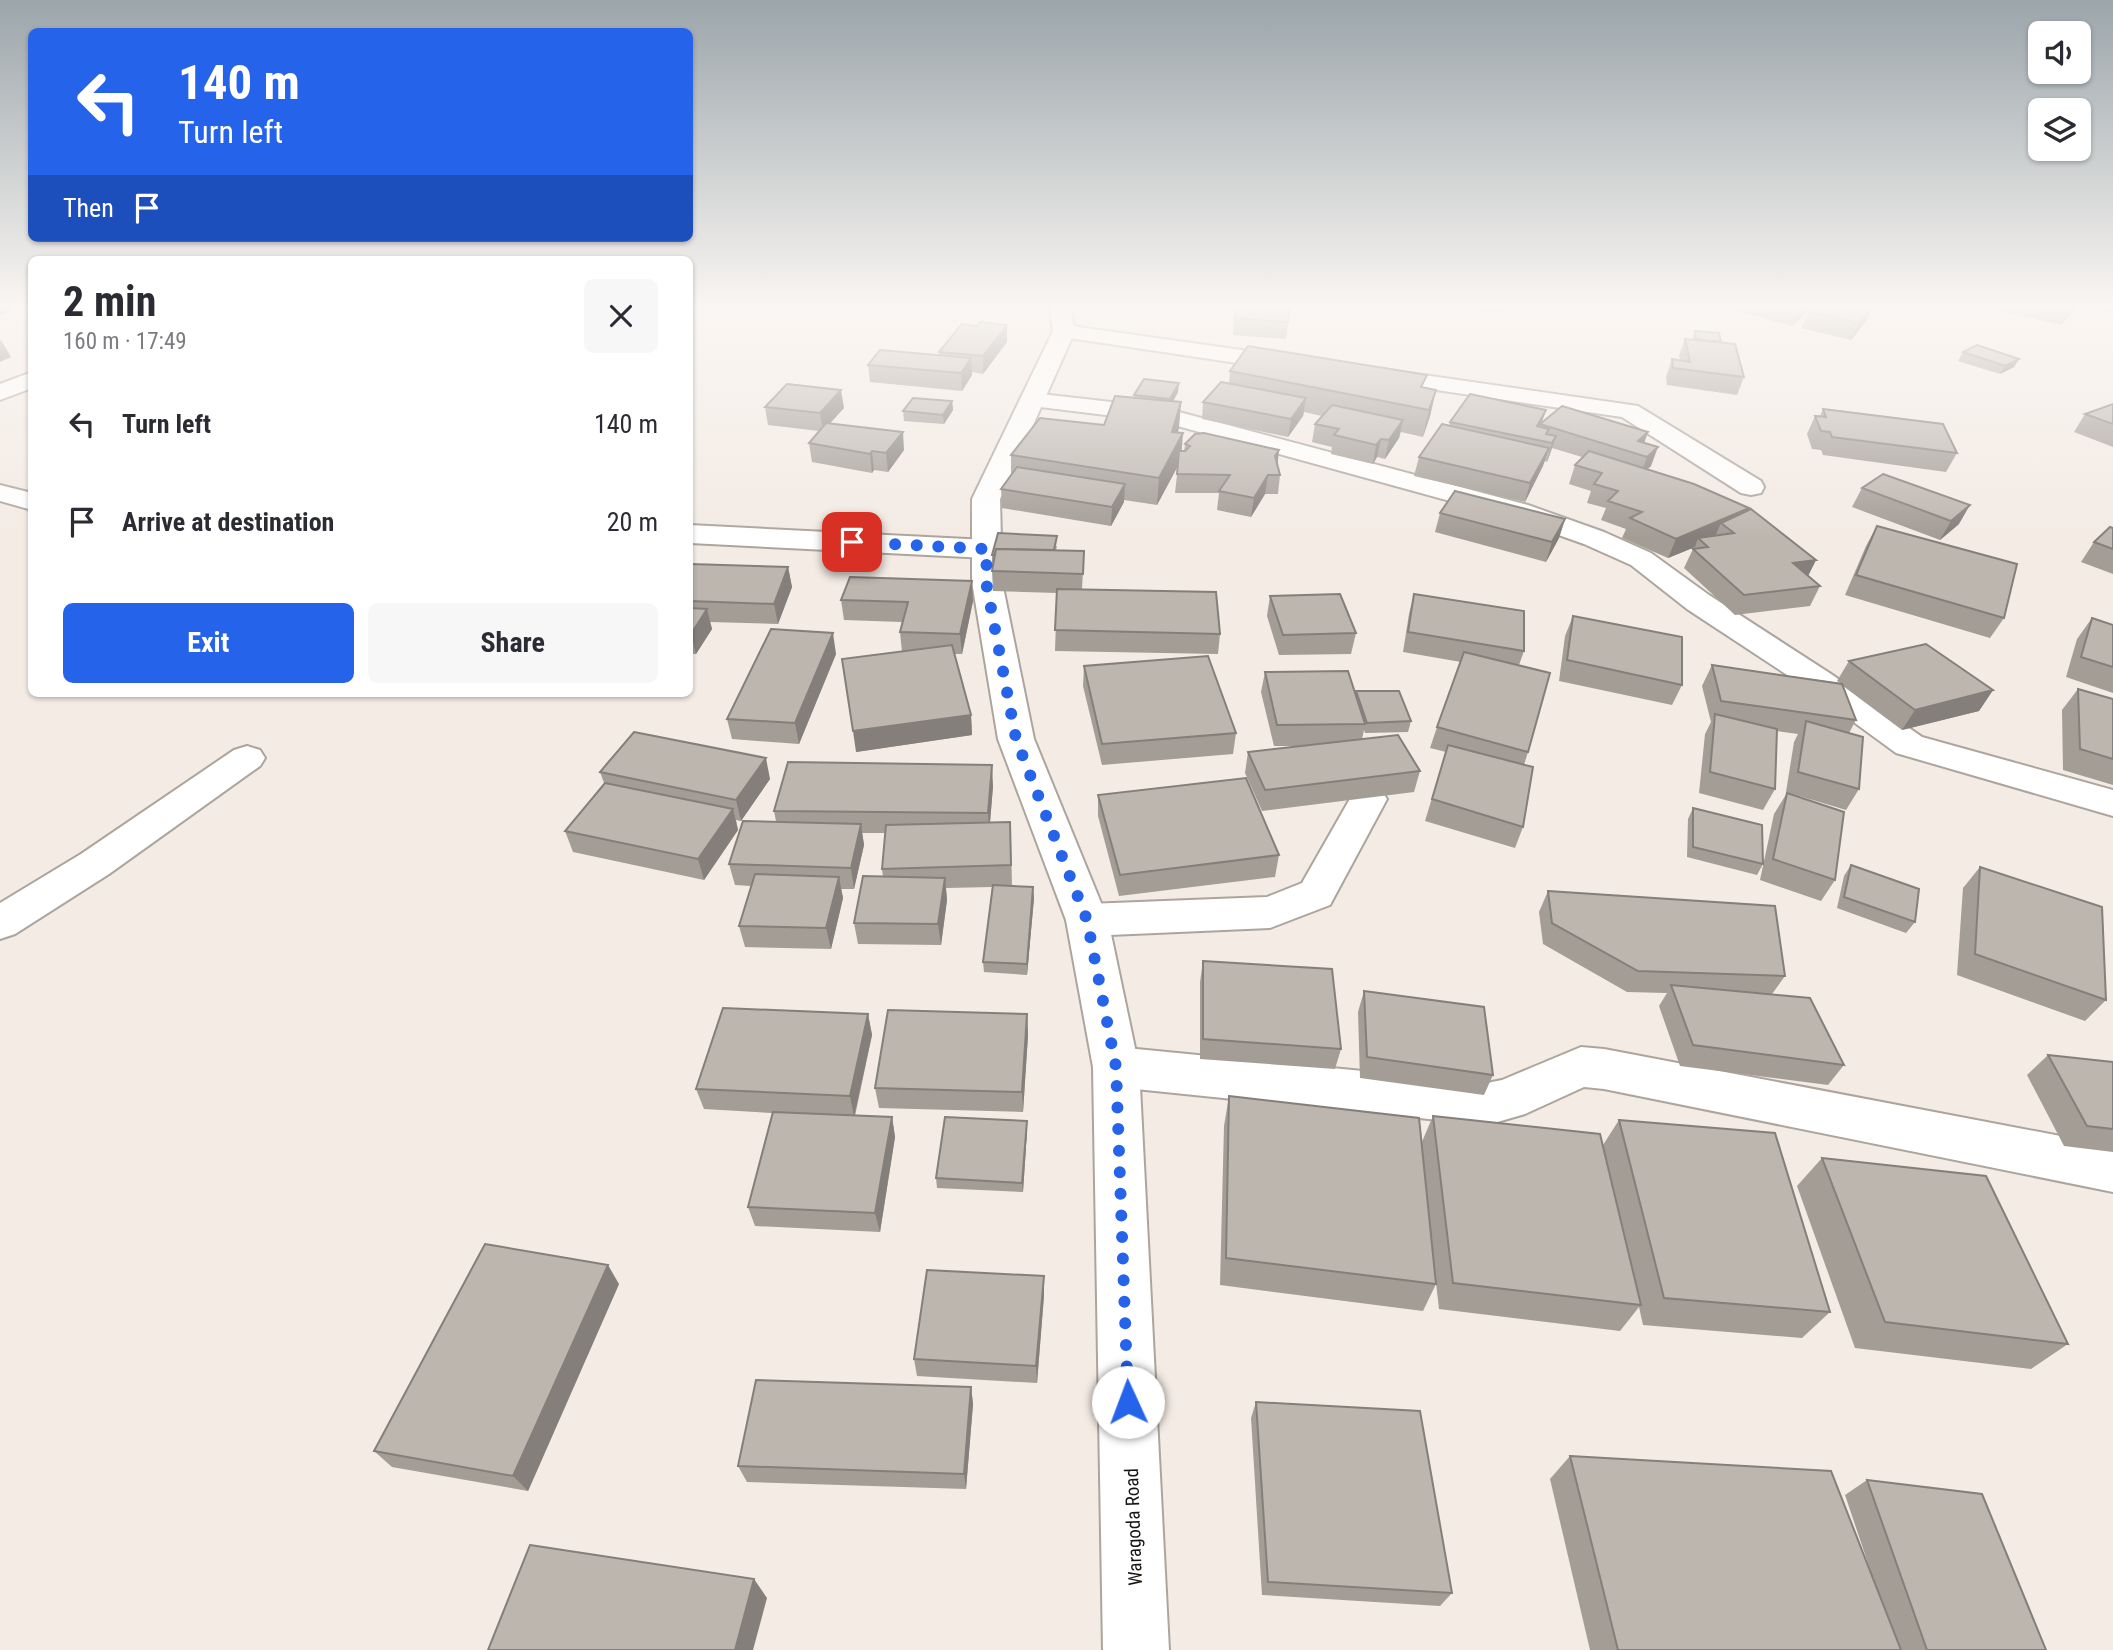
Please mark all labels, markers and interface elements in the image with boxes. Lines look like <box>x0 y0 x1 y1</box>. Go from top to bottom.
map controls <box>2028 21 2091 161</box>
button: sound <box>2028 21 2091 84</box>
text: 140 m <box>178 54 300 111</box>
icon: left <box>63 56 154 147</box>
button: layers <box>2028 98 2091 161</box>
text: Turn left <box>178 113 283 151</box>
icon: arrive <box>128 189 166 227</box>
text: Then <box>63 193 114 223</box>
text: 2 min <box>63 277 156 326</box>
button: close <box>584 279 658 353</box>
text: 160 m · 17:49 <box>63 328 187 355</box>
icon: left <box>63 405 101 443</box>
text: Turn left <box>122 409 211 439</box>
text: 140 m <box>594 409 658 439</box>
icon: arrive <box>63 503 101 541</box>
text: Arrive at destination <box>122 507 334 537</box>
text: 20 m <box>607 507 658 537</box>
pin <box>822 512 882 572</box>
icon: arrive <box>833 523 871 561</box>
button: Exit <box>63 603 354 683</box>
button: Share <box>368 603 658 683</box>
position arrow <box>1091 1365 1165 1439</box>
street label: Waragoda Road <box>1120 1468 1147 1586</box>

